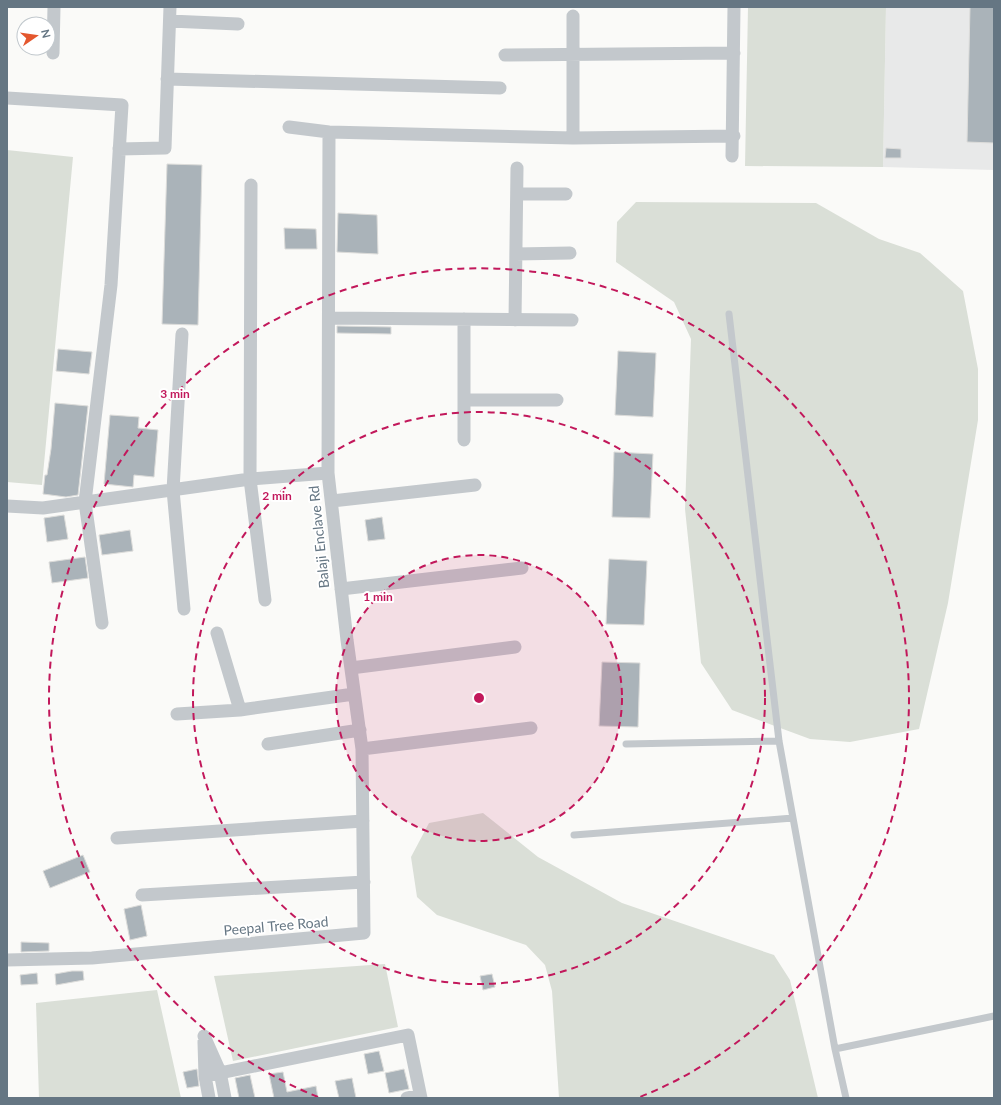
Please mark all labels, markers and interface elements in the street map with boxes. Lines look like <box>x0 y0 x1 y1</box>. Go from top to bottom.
north arrow <box>16 16 56 56</box>
text: N <box>39 28 54 39</box>
text: 3 min <box>160 386 190 401</box>
street label: Balaji Enclave Rd <box>305 485 332 589</box>
text: 2 min <box>262 488 292 503</box>
text: 1 min <box>363 589 393 604</box>
centre of rings <box>472 691 486 705</box>
street label: Peepal Tree Road <box>223 912 329 939</box>

